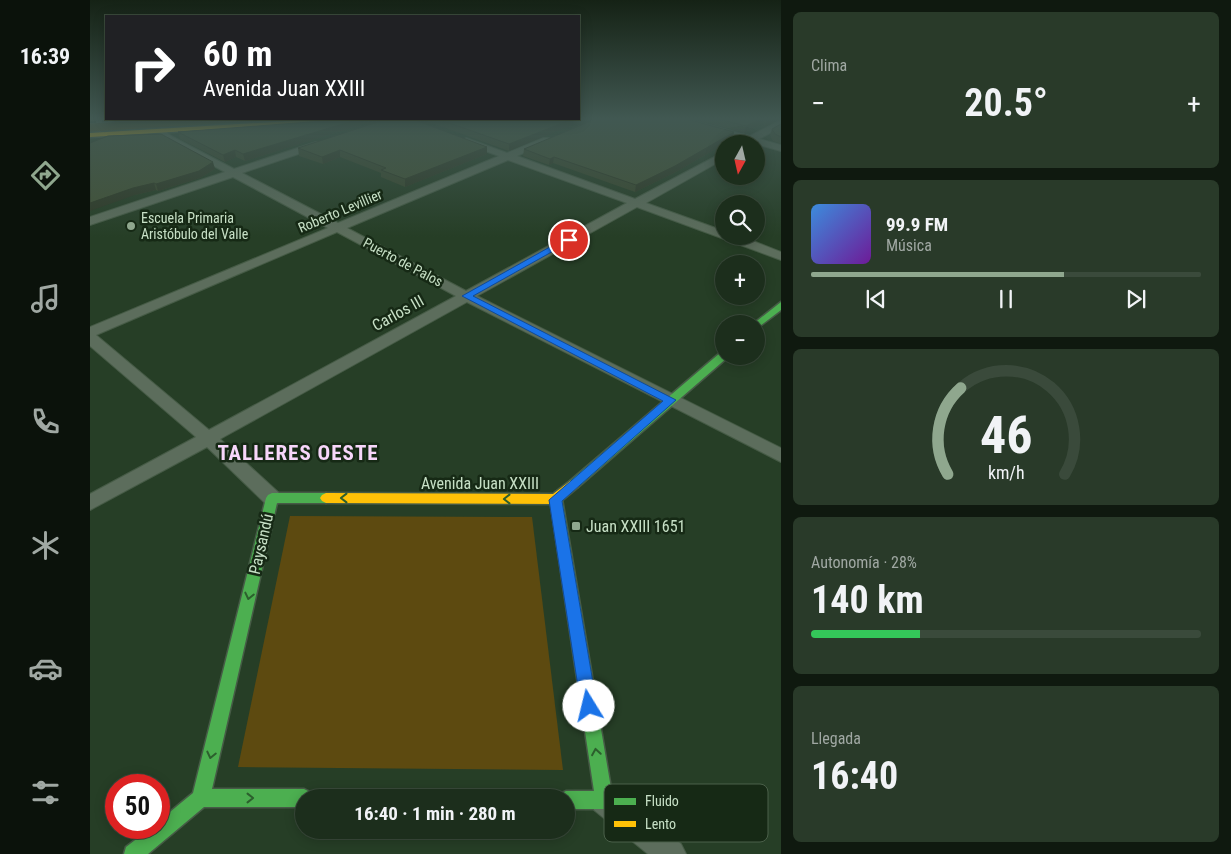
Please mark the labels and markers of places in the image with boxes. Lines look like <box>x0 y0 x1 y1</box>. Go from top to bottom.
place label: Escuela Primaria Aristóbulo del Valle <box>141 210 249 242</box>
pin <box>548 219 590 261</box>
marker: Escuela Primaria Aristóbulo del Valle <box>125 220 137 232</box>
place label: Juan XXIII 1651 <box>586 517 685 536</box>
marker: Juan XXIII 1651 <box>570 520 582 532</box>

